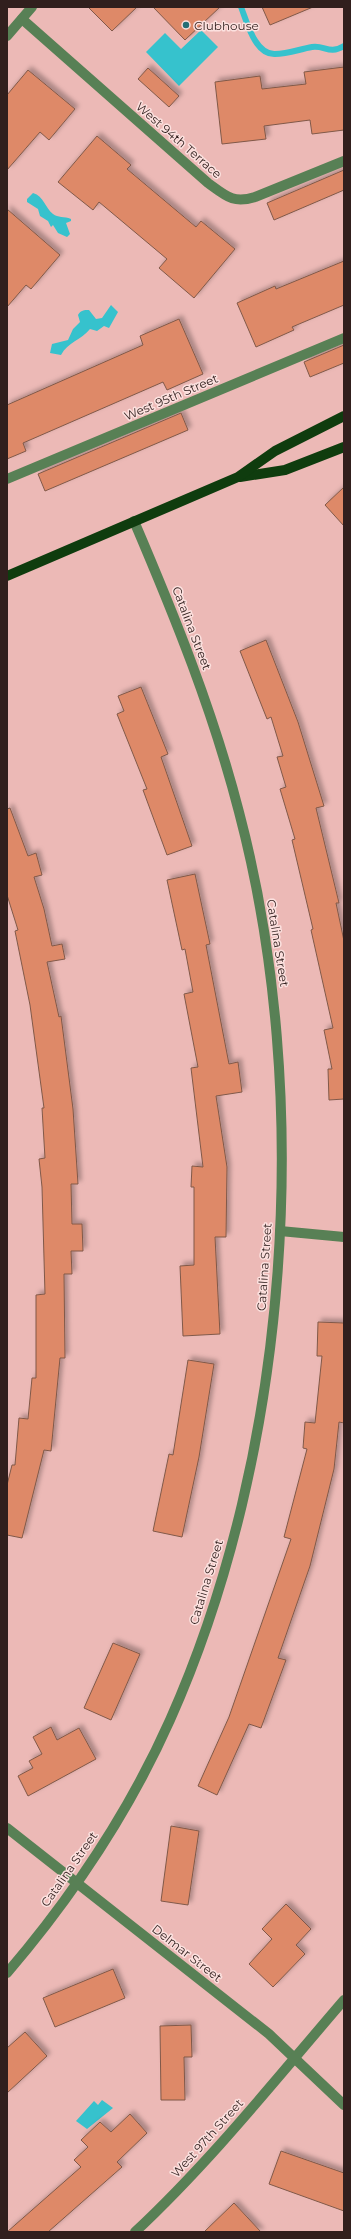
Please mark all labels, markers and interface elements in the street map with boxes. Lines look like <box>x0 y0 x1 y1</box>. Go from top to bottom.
place label: Clubhouse <box>194 18 259 33</box>
marker: Clubhouse <box>181 20 191 30</box>
street label: West 94th Terrace <box>133 99 225 181</box>
street label: West 95th Street <box>122 370 220 424</box>
street label: Catalina Street <box>169 584 215 672</box>
street label: Catalina Street <box>264 898 292 988</box>
street label: Catalina Street <box>253 1222 275 1312</box>
street label: Catalina Street <box>186 1537 226 1626</box>
street label: Catalina Street <box>38 1828 101 1909</box>
street label: Delmar Street <box>149 1921 225 1985</box>
street label: West 97th Street <box>168 2096 246 2180</box>

